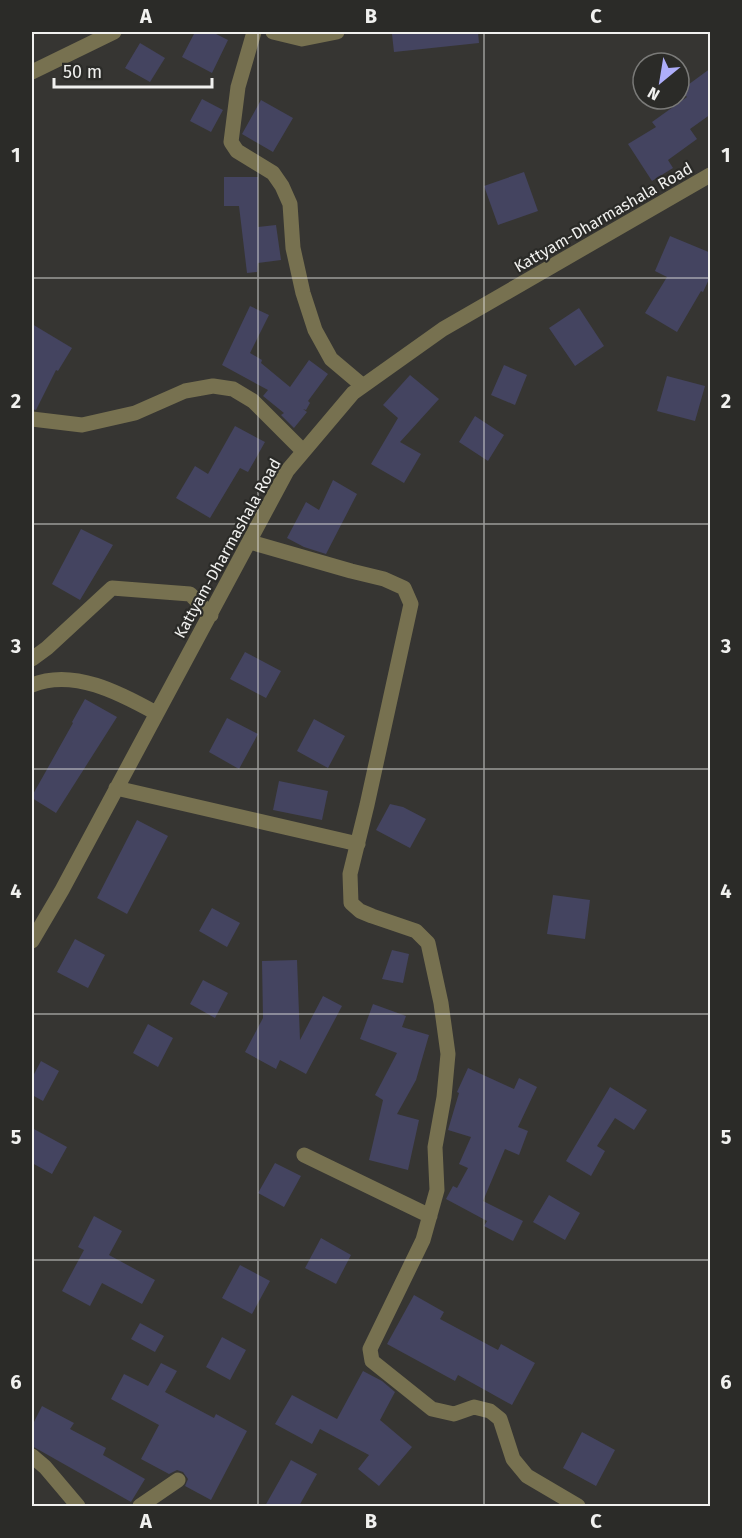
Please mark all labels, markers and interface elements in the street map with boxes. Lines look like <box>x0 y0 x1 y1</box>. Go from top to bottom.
text: A <box>139 4 153 28</box>
text: B <box>365 4 377 28</box>
text: C <box>590 4 602 28</box>
scale bar <box>54 51 212 89</box>
north arrow <box>631 51 691 111</box>
text: 50 m <box>63 61 102 83</box>
text: N <box>644 83 663 104</box>
text: 1 <box>11 143 21 167</box>
text: 1 <box>721 143 731 167</box>
street label: Kattyam-Dharmashala Road <box>511 159 696 276</box>
text: 2 <box>11 389 21 413</box>
text: 2 <box>721 389 731 413</box>
street label: Kattyam-Dharmashala Road <box>170 455 285 641</box>
text: 3 <box>10 634 21 658</box>
text: 3 <box>720 634 731 658</box>
text: 4 <box>10 879 22 903</box>
text: 4 <box>720 879 732 903</box>
text: 5 <box>11 1125 22 1149</box>
text: 5 <box>721 1125 732 1149</box>
text: 6 <box>10 1370 22 1394</box>
text: 6 <box>720 1370 732 1394</box>
text: A <box>139 1509 153 1533</box>
text: B <box>365 1509 377 1533</box>
text: C <box>590 1509 602 1533</box>

